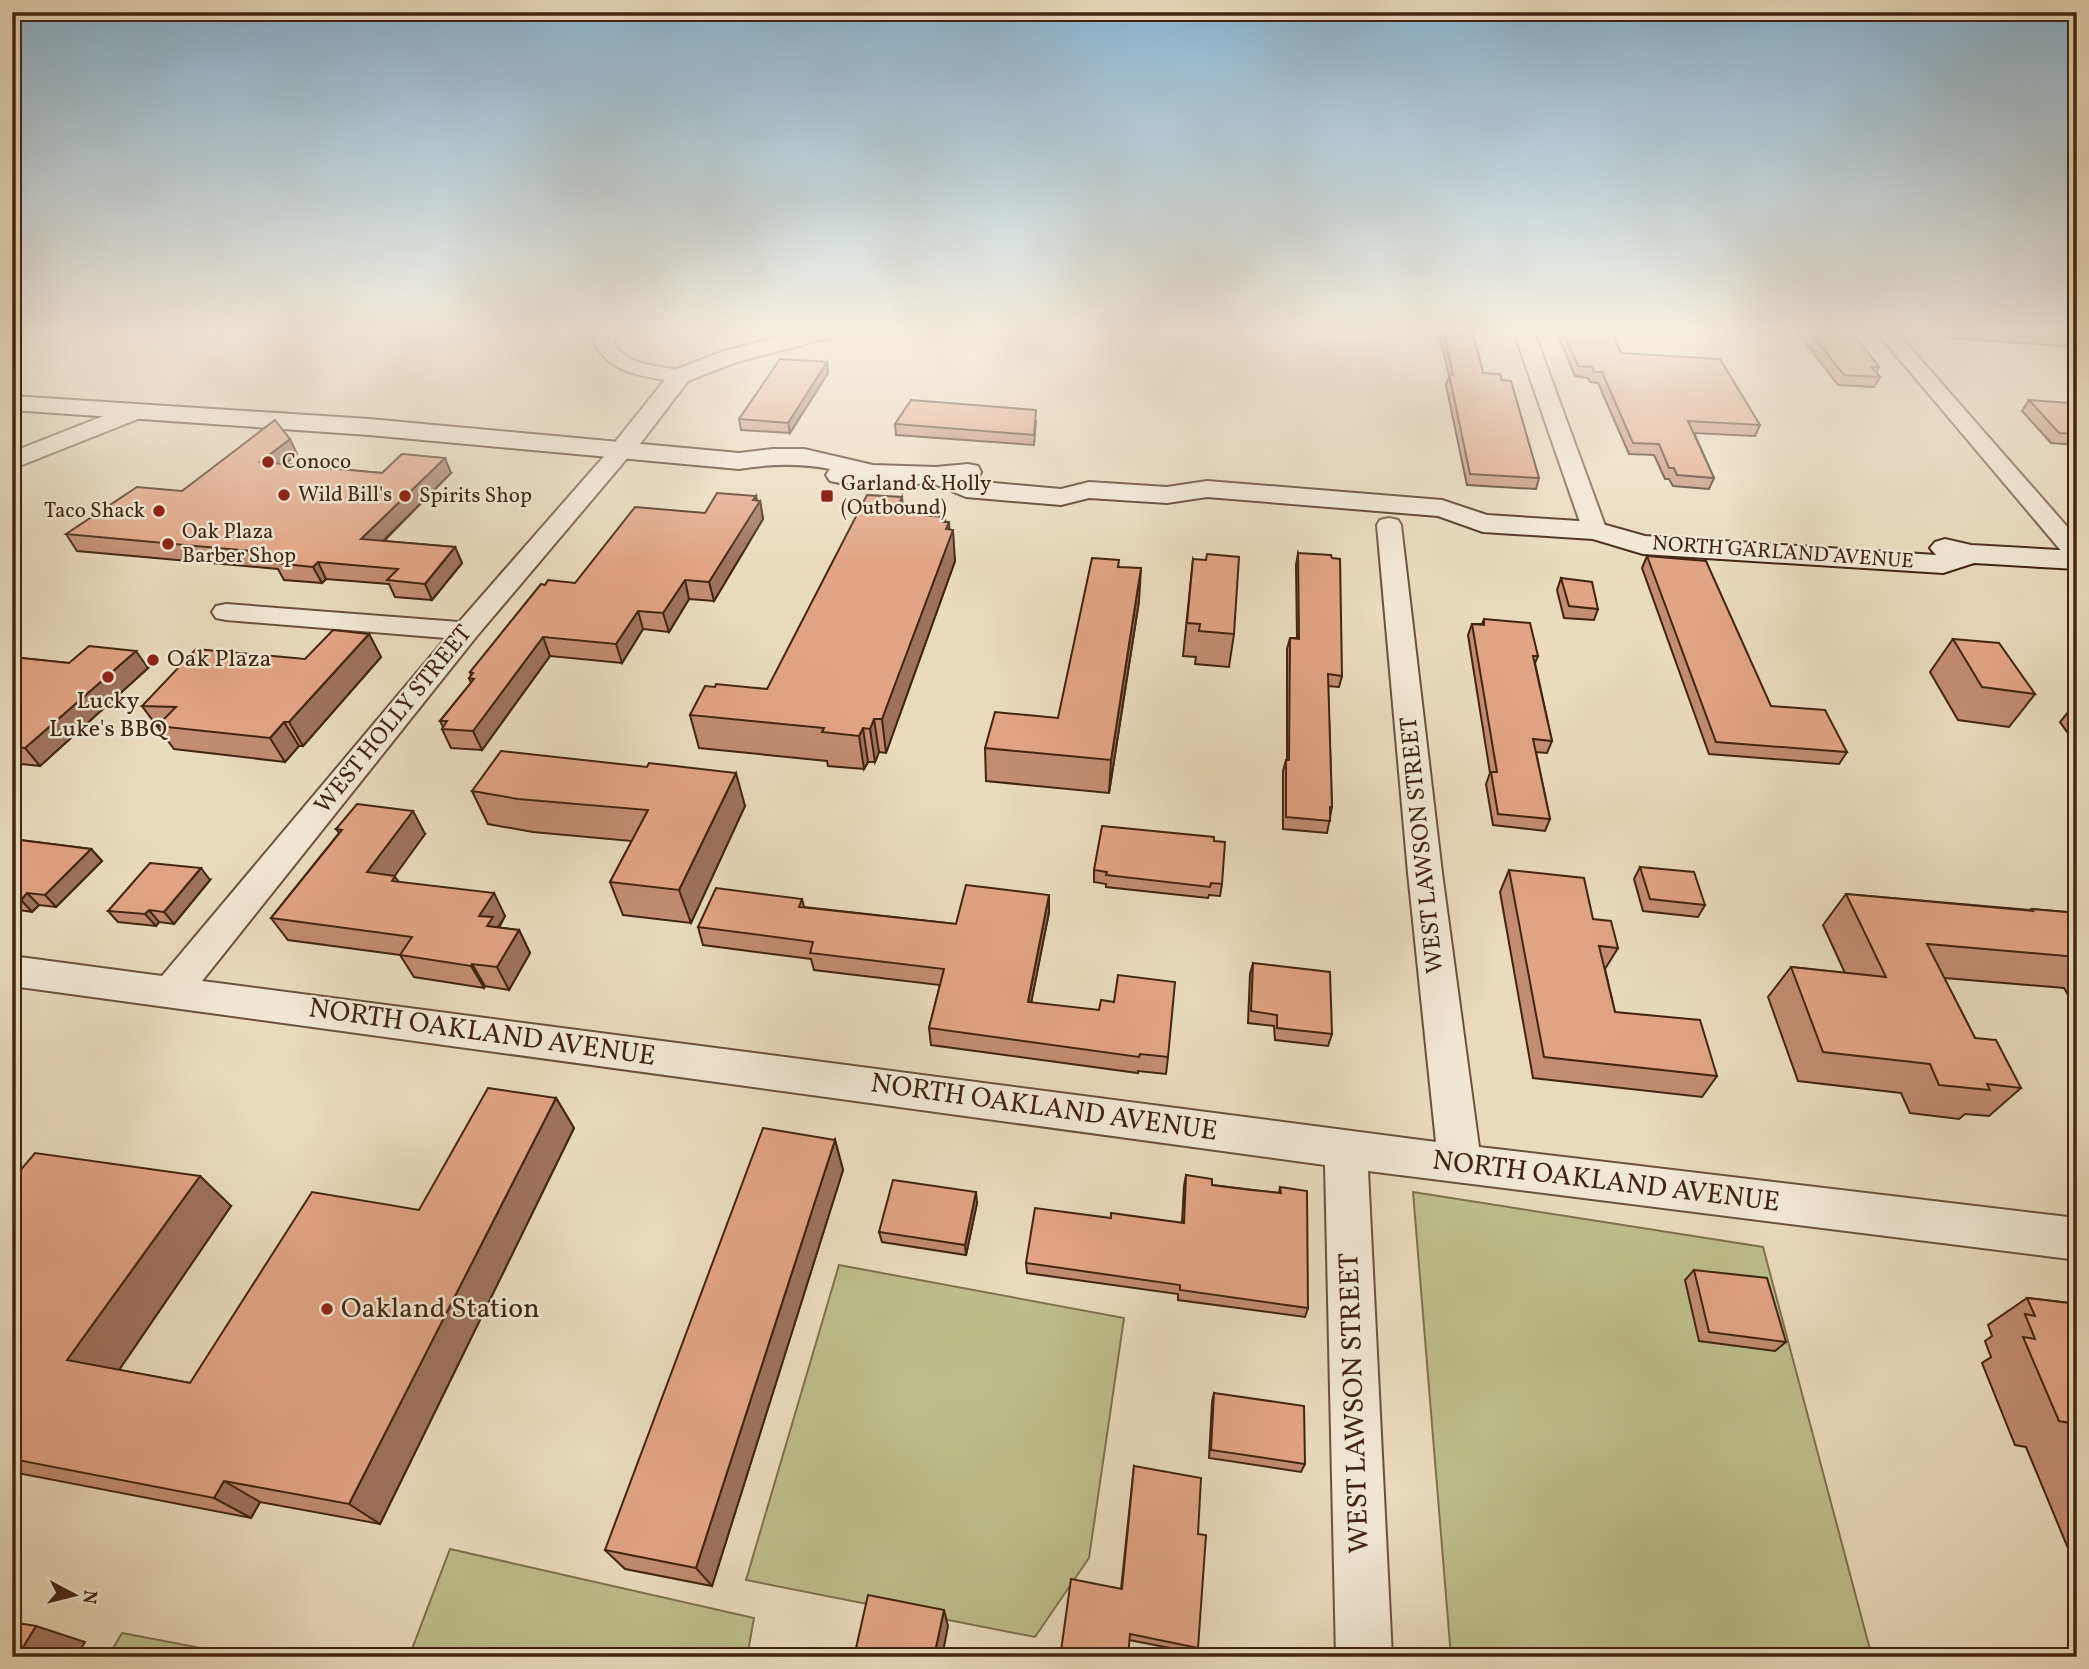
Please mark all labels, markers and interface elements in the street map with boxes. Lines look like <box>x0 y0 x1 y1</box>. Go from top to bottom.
place label: Conoco <box>282 448 351 477</box>
marker: Conoco <box>260 454 276 470</box>
place label: Garland & Holly (Outbound) <box>841 470 992 523</box>
place label: Wild Bill's <box>298 481 392 510</box>
place label: Spirits Shop <box>419 482 532 511</box>
marker: Wild Bill's <box>276 487 292 503</box>
marker: Spirits Shop <box>397 488 413 504</box>
marker: Garland & Holly (Outbound) <box>819 488 835 504</box>
place label: Taco Shack <box>44 497 146 526</box>
marker: Taco Shack <box>151 503 167 519</box>
place label: Oak Plaza Barber Shop <box>182 518 296 571</box>
street label: NORTH GARLAND AVENUE <box>1651 529 1915 577</box>
marker: Oak Plaza Barber Shop <box>160 536 176 552</box>
street label: WEST HOLLY STREET <box>307 618 481 822</box>
place label: Oak Plaza <box>167 643 271 677</box>
marker: Oak Plaza <box>145 652 161 668</box>
marker: Lucky Luke's BBQ <box>100 669 116 685</box>
place label: Lucky Luke's BBQ <box>49 685 168 747</box>
street label: WEST LAWSON STREET <box>1393 715 1453 975</box>
street label: NORTH OAKLAND AVENUE <box>306 989 658 1077</box>
street label: NORTH OAKLAND AVENUE <box>868 1064 1220 1152</box>
street label: NORTH OAKLAND AVENUE <box>1430 1141 1782 1223</box>
street label: WEST LAWSON STREET <box>1330 1252 1380 1554</box>
place label: Oakland Station <box>341 1290 540 1329</box>
marker: Oakland Station <box>319 1301 335 1317</box>
north arrow <box>38 1560 108 1630</box>
text: N <box>75 1588 103 1605</box>

